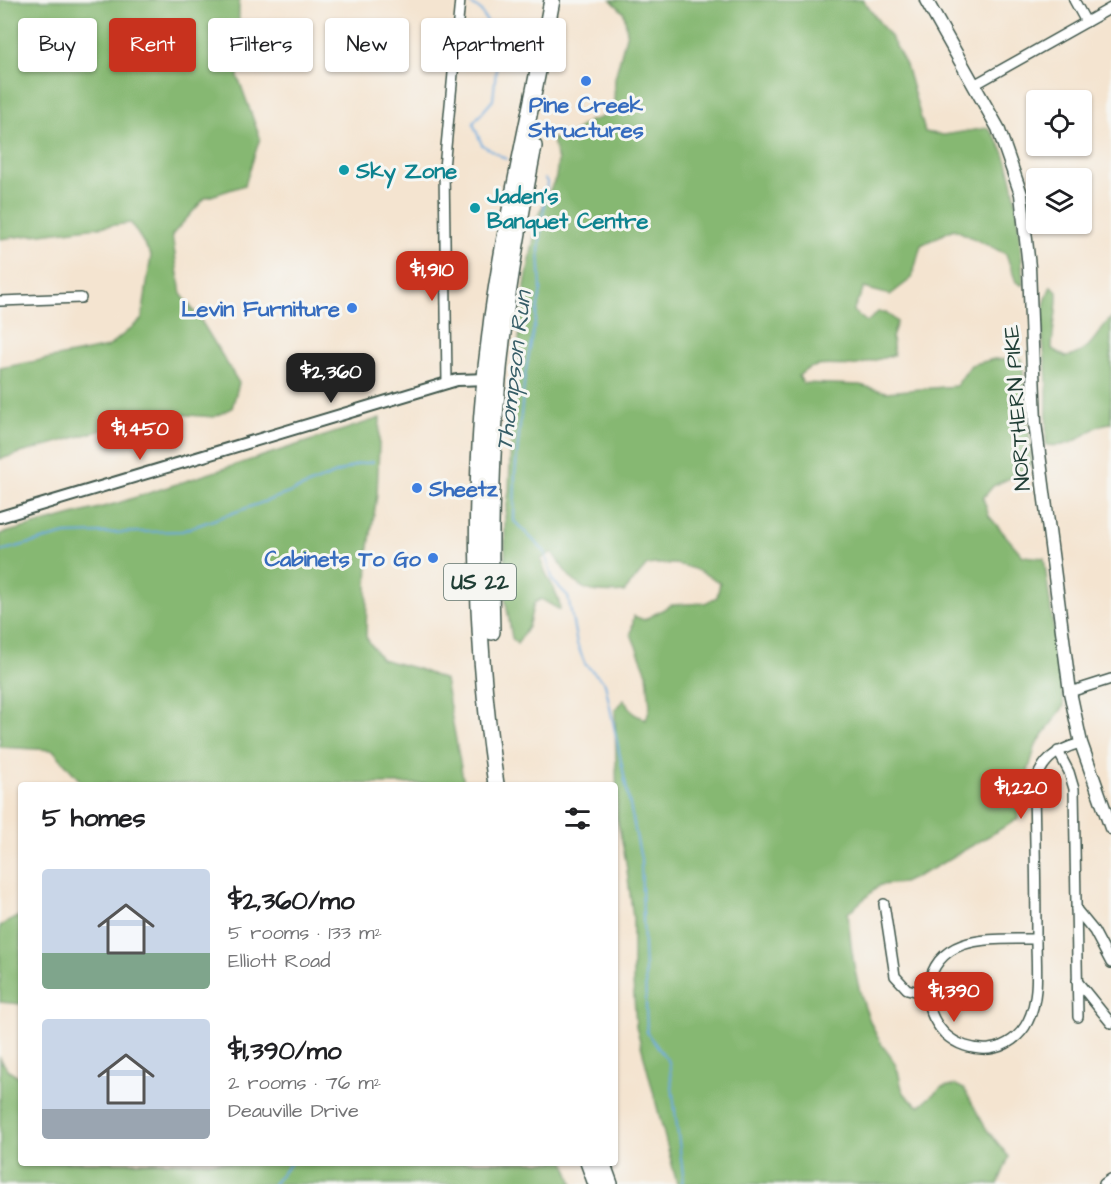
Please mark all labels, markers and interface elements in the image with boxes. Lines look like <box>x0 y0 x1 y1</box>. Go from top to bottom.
chip: Buy <box>18 18 97 72</box>
chip: Rent <box>109 18 196 72</box>
chip: Filters <box>208 18 313 72</box>
chip: New <box>325 18 409 72</box>
chip: Apartment <box>421 18 566 72</box>
marker: Pine Creek Structures <box>579 74 593 88</box>
place label: Pine Creek Structures <box>527 90 644 146</box>
map controls <box>1026 90 1092 234</box>
button: locate <box>1026 90 1092 156</box>
place label: Sky Zone <box>355 156 457 189</box>
marker: Sky Zone <box>337 163 351 177</box>
button: layers <box>1026 168 1092 234</box>
place label: Jaden's Banquet Centre <box>486 181 648 237</box>
marker: Jaden's Banquet Centre <box>468 201 482 215</box>
pin: $1,910 <box>383 251 481 302</box>
text: $1,910 <box>410 256 454 284</box>
water label: Thompson Run <box>487 287 541 453</box>
place label: Levin Furniture <box>181 294 340 325</box>
marker: Levin Furniture <box>345 301 359 315</box>
street label: NORTHERN PIKE <box>996 324 1039 492</box>
pin: $2,360 <box>282 353 380 404</box>
text: $2,360 <box>300 358 362 386</box>
pin: $1,450 <box>91 410 189 461</box>
text: $1,450 <box>111 415 169 443</box>
place label: Sheetz <box>428 474 499 505</box>
marker: Sheetz <box>410 481 424 495</box>
place label: Cabinets To Go <box>264 544 422 575</box>
marker: Cabinets To Go <box>426 551 440 565</box>
road number: US 22 <box>444 564 516 600</box>
pin: $1,220 <box>972 769 1070 820</box>
text: $1,220 <box>995 774 1047 802</box>
text: 5 homes <box>42 800 146 836</box>
icon: filters <box>561 802 594 835</box>
text: $2,360/mo <box>228 883 355 919</box>
icon: home <box>90 893 162 965</box>
text: 5 rooms · 133 m² <box>228 919 382 947</box>
text: Elliott Road <box>228 947 331 975</box>
pin: $1,390 <box>905 972 1003 1023</box>
text: $1,390 <box>928 977 980 1005</box>
text: $1,390/mo <box>228 1033 342 1069</box>
icon: home <box>90 1043 162 1115</box>
text: 2 rooms · 76 m² <box>228 1069 381 1097</box>
text: Deauville Drive <box>228 1097 359 1125</box>

